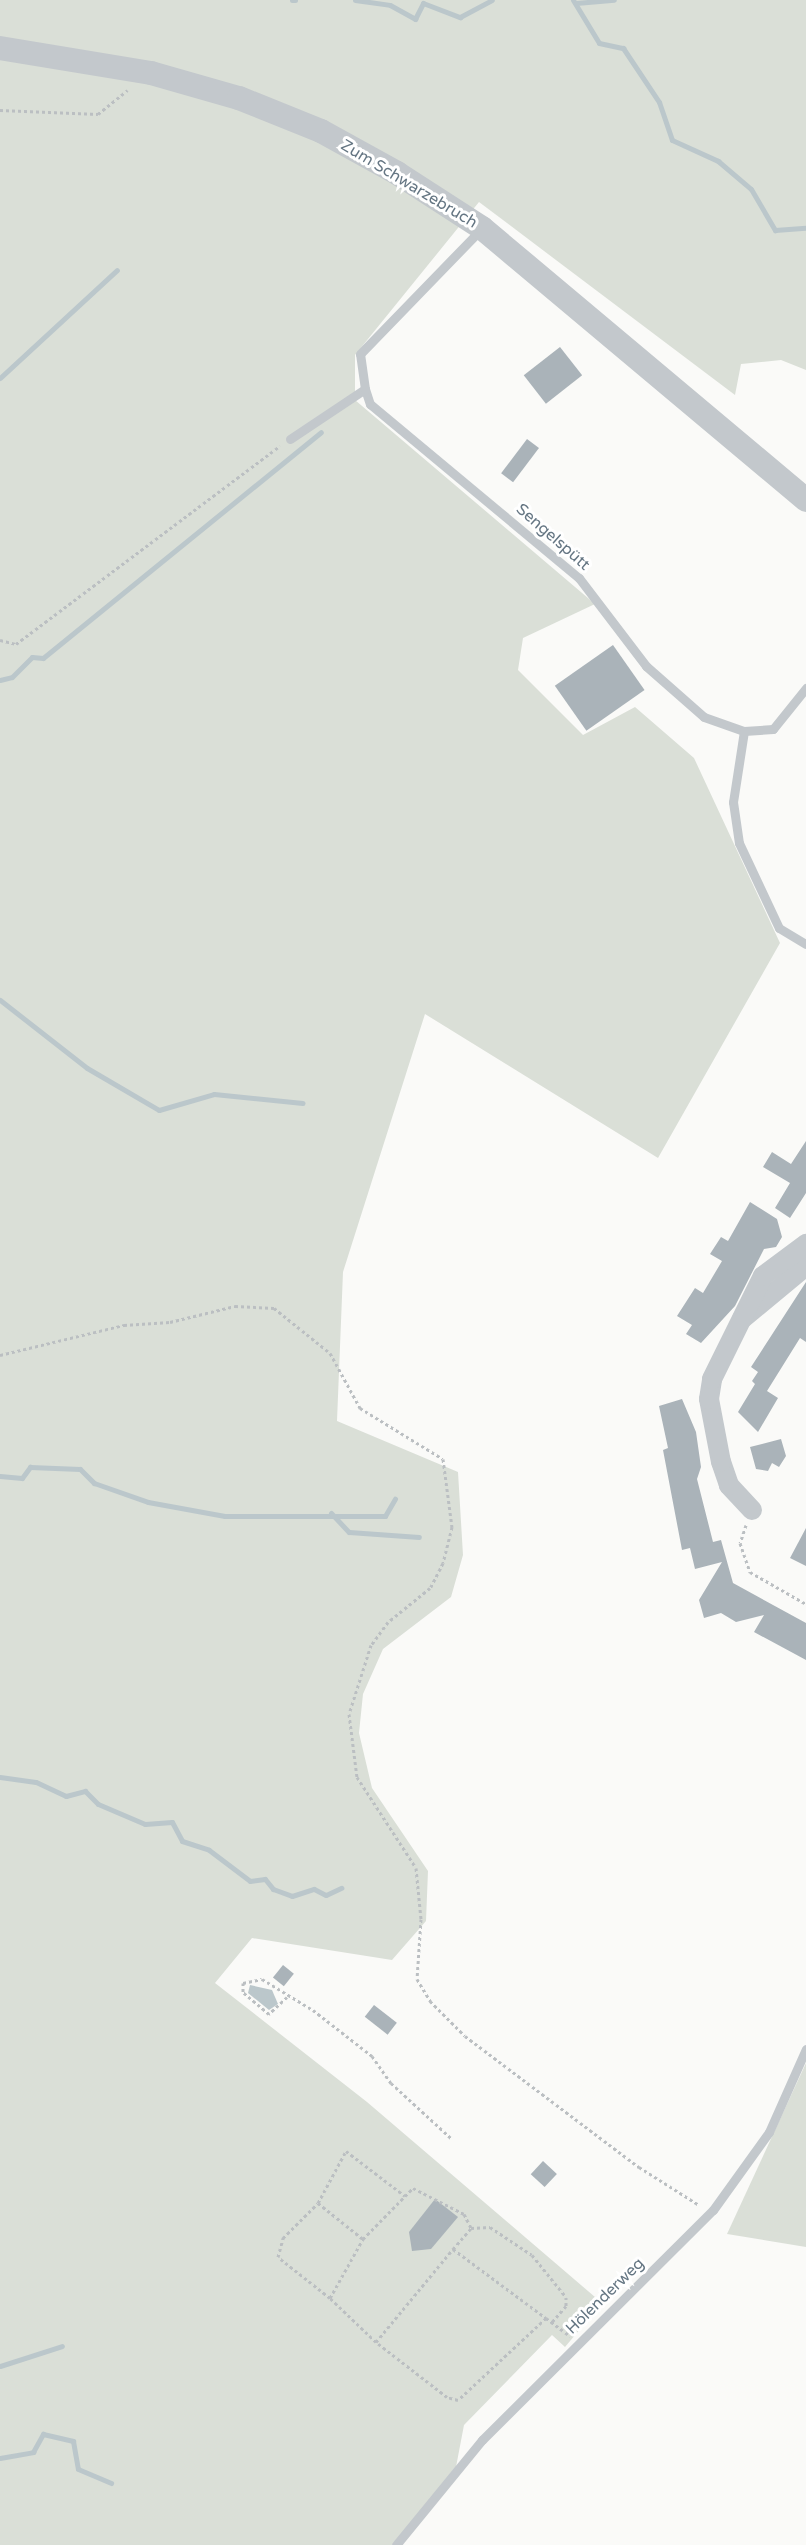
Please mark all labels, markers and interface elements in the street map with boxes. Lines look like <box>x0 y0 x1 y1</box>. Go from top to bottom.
street label: Zum Schwarzebruch <box>337 136 481 232</box>
street label: Sengelspütt <box>512 500 594 574</box>
street label: Hölenderweg <box>562 2254 648 2338</box>

